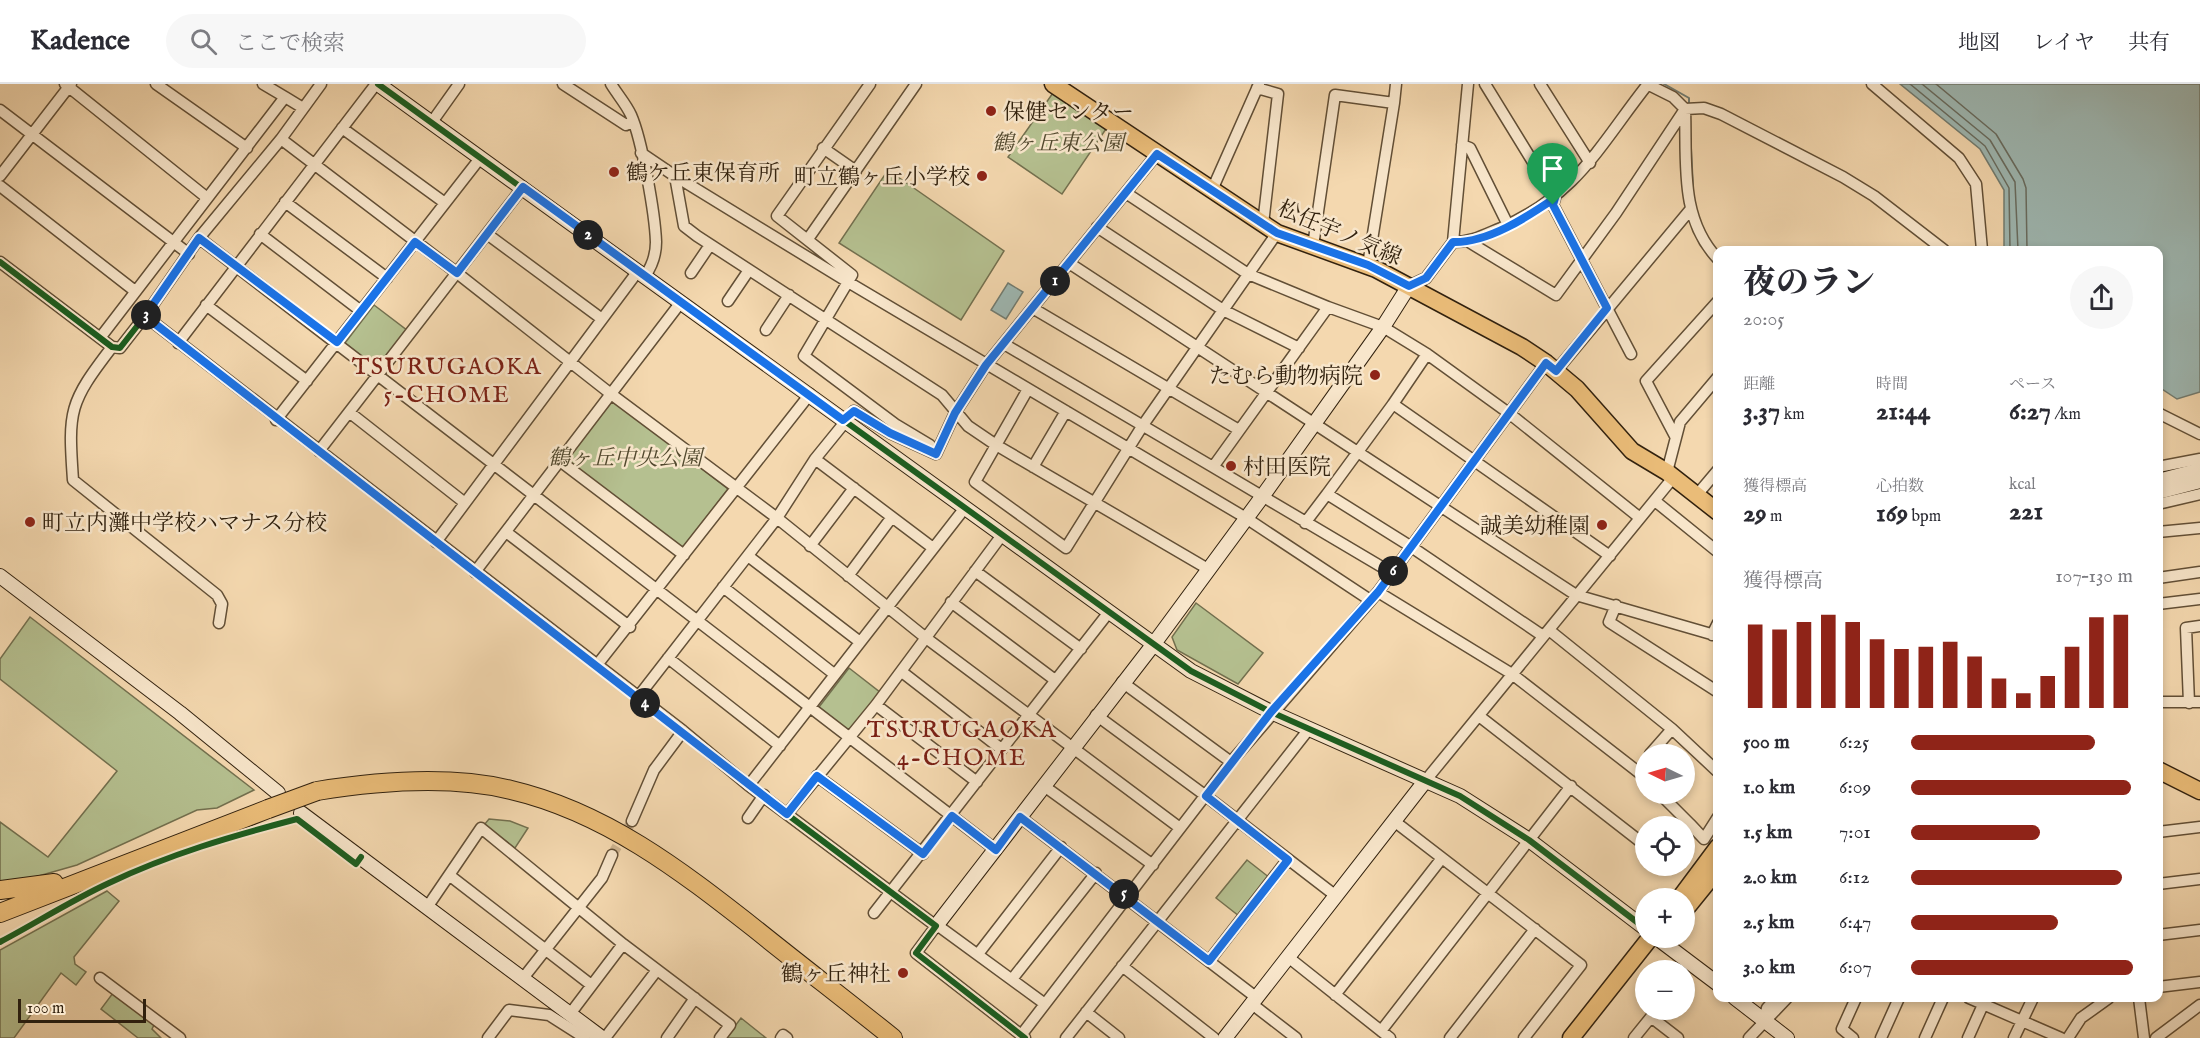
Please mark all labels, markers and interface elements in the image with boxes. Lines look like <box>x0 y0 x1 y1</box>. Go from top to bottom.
search box <box>166 14 586 68</box>
text: Kadence <box>30 24 130 59</box>
icon: search <box>187 25 220 58</box>
text: ここで検索 <box>235 30 345 58</box>
text: 地図 <box>1958 30 2000 57</box>
text: レイヤ <box>2033 30 2095 57</box>
text: 共有 <box>2128 30 2170 57</box>
place label: 保健センター <box>1003 99 1134 127</box>
marker: 保健センター <box>984 104 998 118</box>
park label: 鶴ヶ丘東公園 <box>992 130 1127 158</box>
pin <box>1527 143 1578 205</box>
icon: arrive <box>1536 152 1569 185</box>
place label: 鶴ケ丘東保育所 <box>626 160 780 188</box>
place label: 町立鶴ヶ丘小学校 <box>794 164 970 192</box>
marker: 鶴ケ丘東保育所 <box>607 165 621 179</box>
marker: 町立鶴ヶ丘小学校 <box>975 169 989 183</box>
street label: 松任宇ノ気線 <box>1273 195 1405 273</box>
pin: 2 <box>573 220 603 250</box>
text: 2 <box>584 225 592 245</box>
text: 夜のラン <box>1743 263 1875 305</box>
pin: 1 <box>1040 266 1070 296</box>
button: share <box>2070 266 2133 329</box>
text: 1 <box>1052 271 1058 291</box>
pin: 3 <box>131 300 161 330</box>
text: 3 <box>143 305 149 325</box>
text: 20:05 <box>1743 307 1785 332</box>
district label: TSURUGAOKA 5-CHOME <box>352 352 542 411</box>
place label: たむら動物病院 <box>1209 363 1363 391</box>
marker: たむら動物病院 <box>1368 368 1382 382</box>
text: 距離 <box>1743 375 1775 395</box>
text: 時間 <box>1876 375 1908 395</box>
text: ペース <box>2009 375 2056 395</box>
text: 3.37 <box>1743 395 1780 428</box>
text: 21:44 <box>1876 395 1930 428</box>
text: 6:27 <box>2009 395 2051 428</box>
text: km <box>1780 405 1805 425</box>
text: /km <box>2051 405 2081 425</box>
park label: 鶴ヶ丘中央公園 <box>548 445 705 473</box>
place label: 村田医院 <box>1243 454 1331 482</box>
marker: 村田医院 <box>1224 459 1238 473</box>
text: kcal <box>2009 475 2036 495</box>
text: 獲得標高 <box>1743 477 1807 497</box>
text: 心拍数 <box>1876 477 1924 497</box>
text: 221 <box>2009 495 2043 528</box>
text: 29 <box>1743 497 1767 530</box>
text: 169 <box>1876 497 1908 530</box>
text: m <box>1767 507 1782 527</box>
text: bpm <box>1908 507 1941 527</box>
place label: 町立内灘中学校ハマナス分校 <box>42 510 327 538</box>
place label: 誠美幼稚園 <box>1480 513 1590 541</box>
marker: 町立内灘中学校ハマナス分校 <box>23 515 37 529</box>
marker: 誠美幼稚園 <box>1595 518 1609 532</box>
pin: 6 <box>1378 556 1408 586</box>
text: 6 <box>1390 561 1396 581</box>
text: 107–130 m <box>2055 564 2133 589</box>
text: 獲得標高 <box>1743 569 1823 594</box>
pin: 4 <box>630 688 660 718</box>
text: 4 <box>641 693 649 713</box>
district label: TSURUGAOKA 4-CHOME <box>867 715 1057 774</box>
text: 500 m <box>1743 730 1790 755</box>
text: 6:25 <box>1839 730 1869 755</box>
north arrow <box>1635 744 1695 804</box>
map controls <box>1635 744 1695 1020</box>
text: 1.0 km <box>1743 775 1795 800</box>
text: 6:09 <box>1839 775 1871 800</box>
button: locate <box>1635 816 1695 876</box>
text: 1.5 km <box>1743 820 1793 845</box>
text: 7:01 <box>1839 820 1871 845</box>
text: 2.0 km <box>1743 865 1797 890</box>
text: 6:12 <box>1839 865 1870 890</box>
pin: 5 <box>1109 879 1139 909</box>
text: 5 <box>1121 884 1127 904</box>
button: + <box>1635 888 1695 948</box>
text: 2.5 km <box>1743 910 1794 935</box>
text: 6:47 <box>1839 910 1871 935</box>
text: 3.0 km <box>1743 955 1795 980</box>
text: 6:07 <box>1839 955 1872 980</box>
button: − <box>1635 960 1695 1020</box>
place label: 鶴ヶ丘神社 <box>781 961 891 989</box>
marker: 鶴ヶ丘神社 <box>896 966 910 980</box>
scale bar <box>18 996 146 1024</box>
text: 100 m <box>27 999 64 1019</box>

